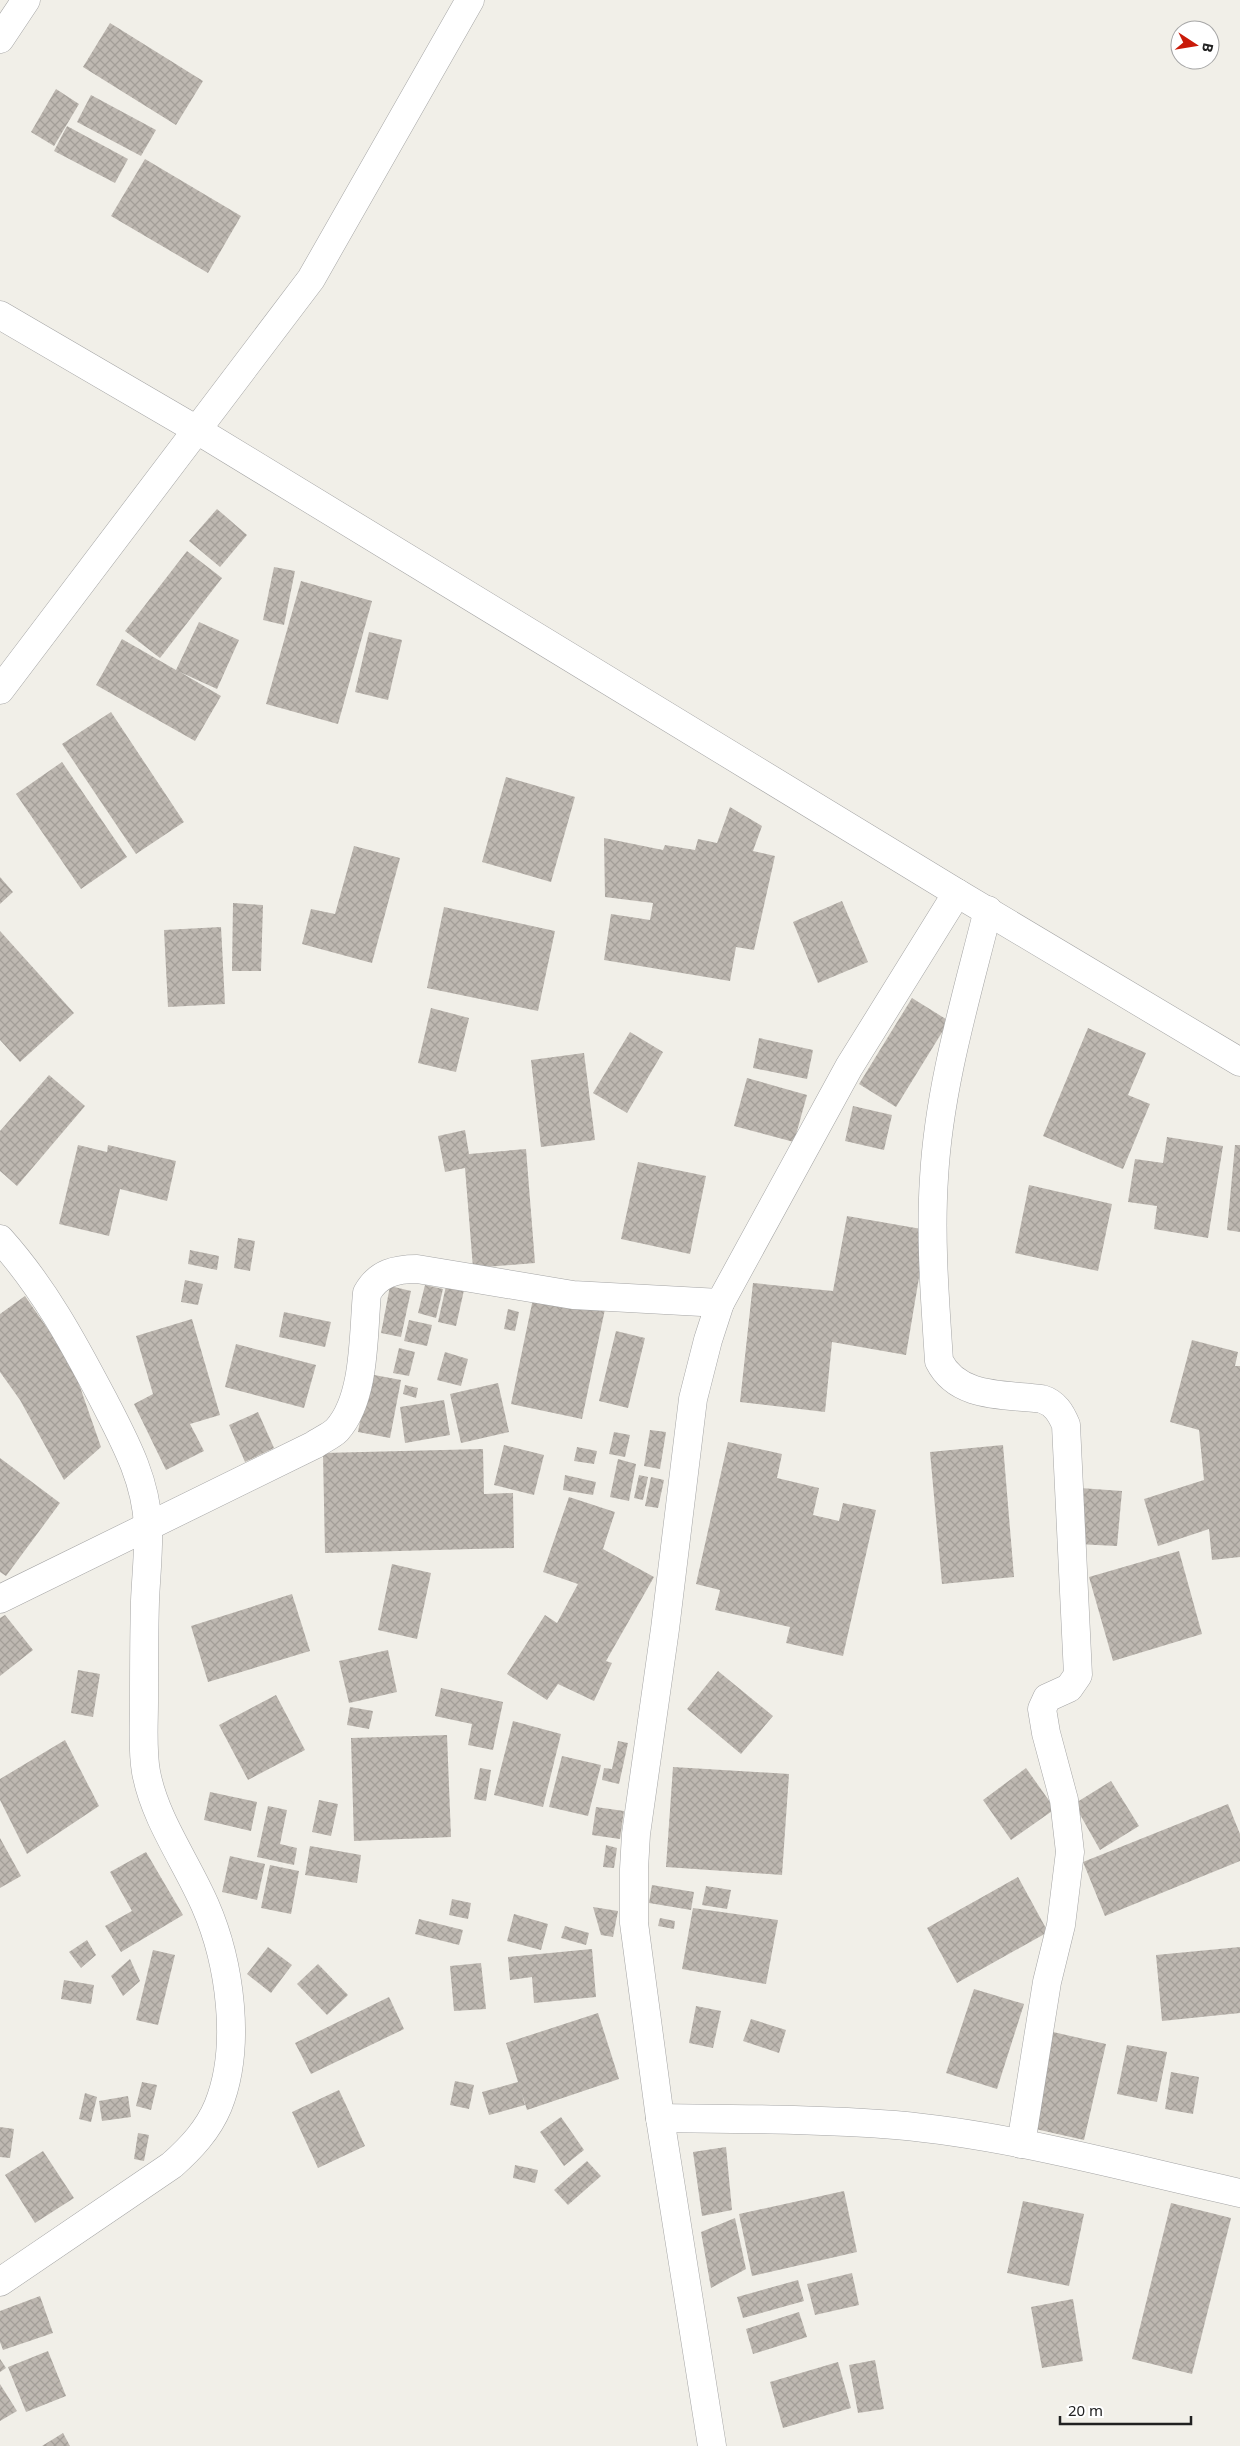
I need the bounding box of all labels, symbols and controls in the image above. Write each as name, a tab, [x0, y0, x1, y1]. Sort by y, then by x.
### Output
north arrow	[1170, 20, 1220, 70]
text: B	[1198, 41, 1218, 54]
scale bar	[1060, 2394, 1191, 2426]
text: 20 m	[1068, 2400, 1103, 2420]

